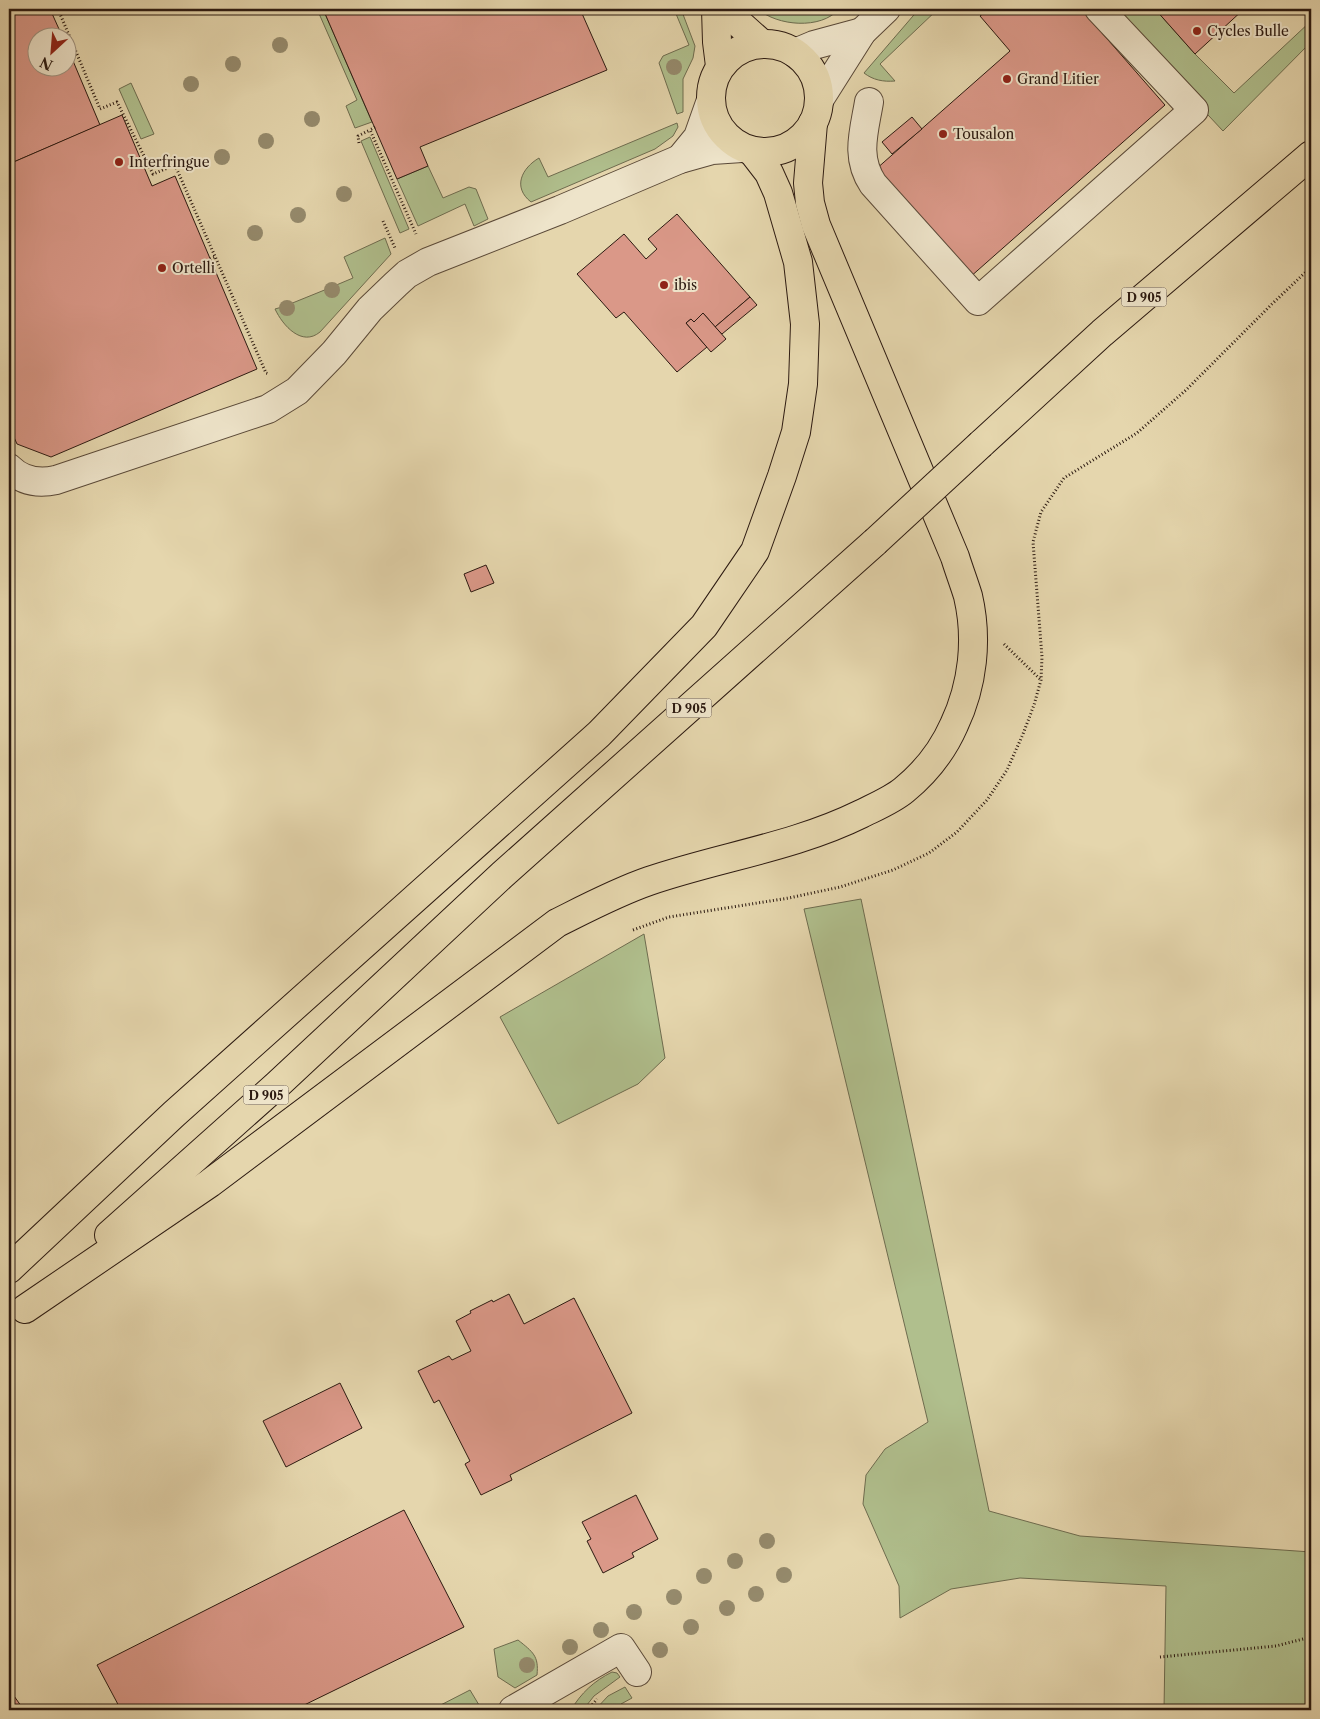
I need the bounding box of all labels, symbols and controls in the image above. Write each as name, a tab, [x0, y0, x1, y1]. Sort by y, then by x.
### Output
place label: Cycles Bulle	[1207, 22, 1289, 40]
marker: Cycles Bulle	[1191, 25, 1203, 37]
north arrow	[28, 28, 78, 78]
text: N	[37, 53, 56, 74]
place label: Grand Litier	[1017, 70, 1099, 88]
marker: Grand Litier	[1001, 73, 1013, 85]
place label: Tousalon	[953, 125, 1015, 143]
marker: Tousalon	[937, 128, 949, 140]
place label: Interfringue	[129, 153, 210, 171]
marker: Interfringue	[113, 156, 125, 168]
place label: Ortelli	[172, 259, 215, 277]
marker: Ortelli	[156, 262, 168, 274]
place label: ibis	[674, 276, 697, 294]
marker: ibis	[658, 279, 670, 291]
road number: D 905	[1122, 288, 1166, 306]
road number: D 905	[666, 698, 712, 718]
road number: D 905	[244, 1086, 288, 1104]

